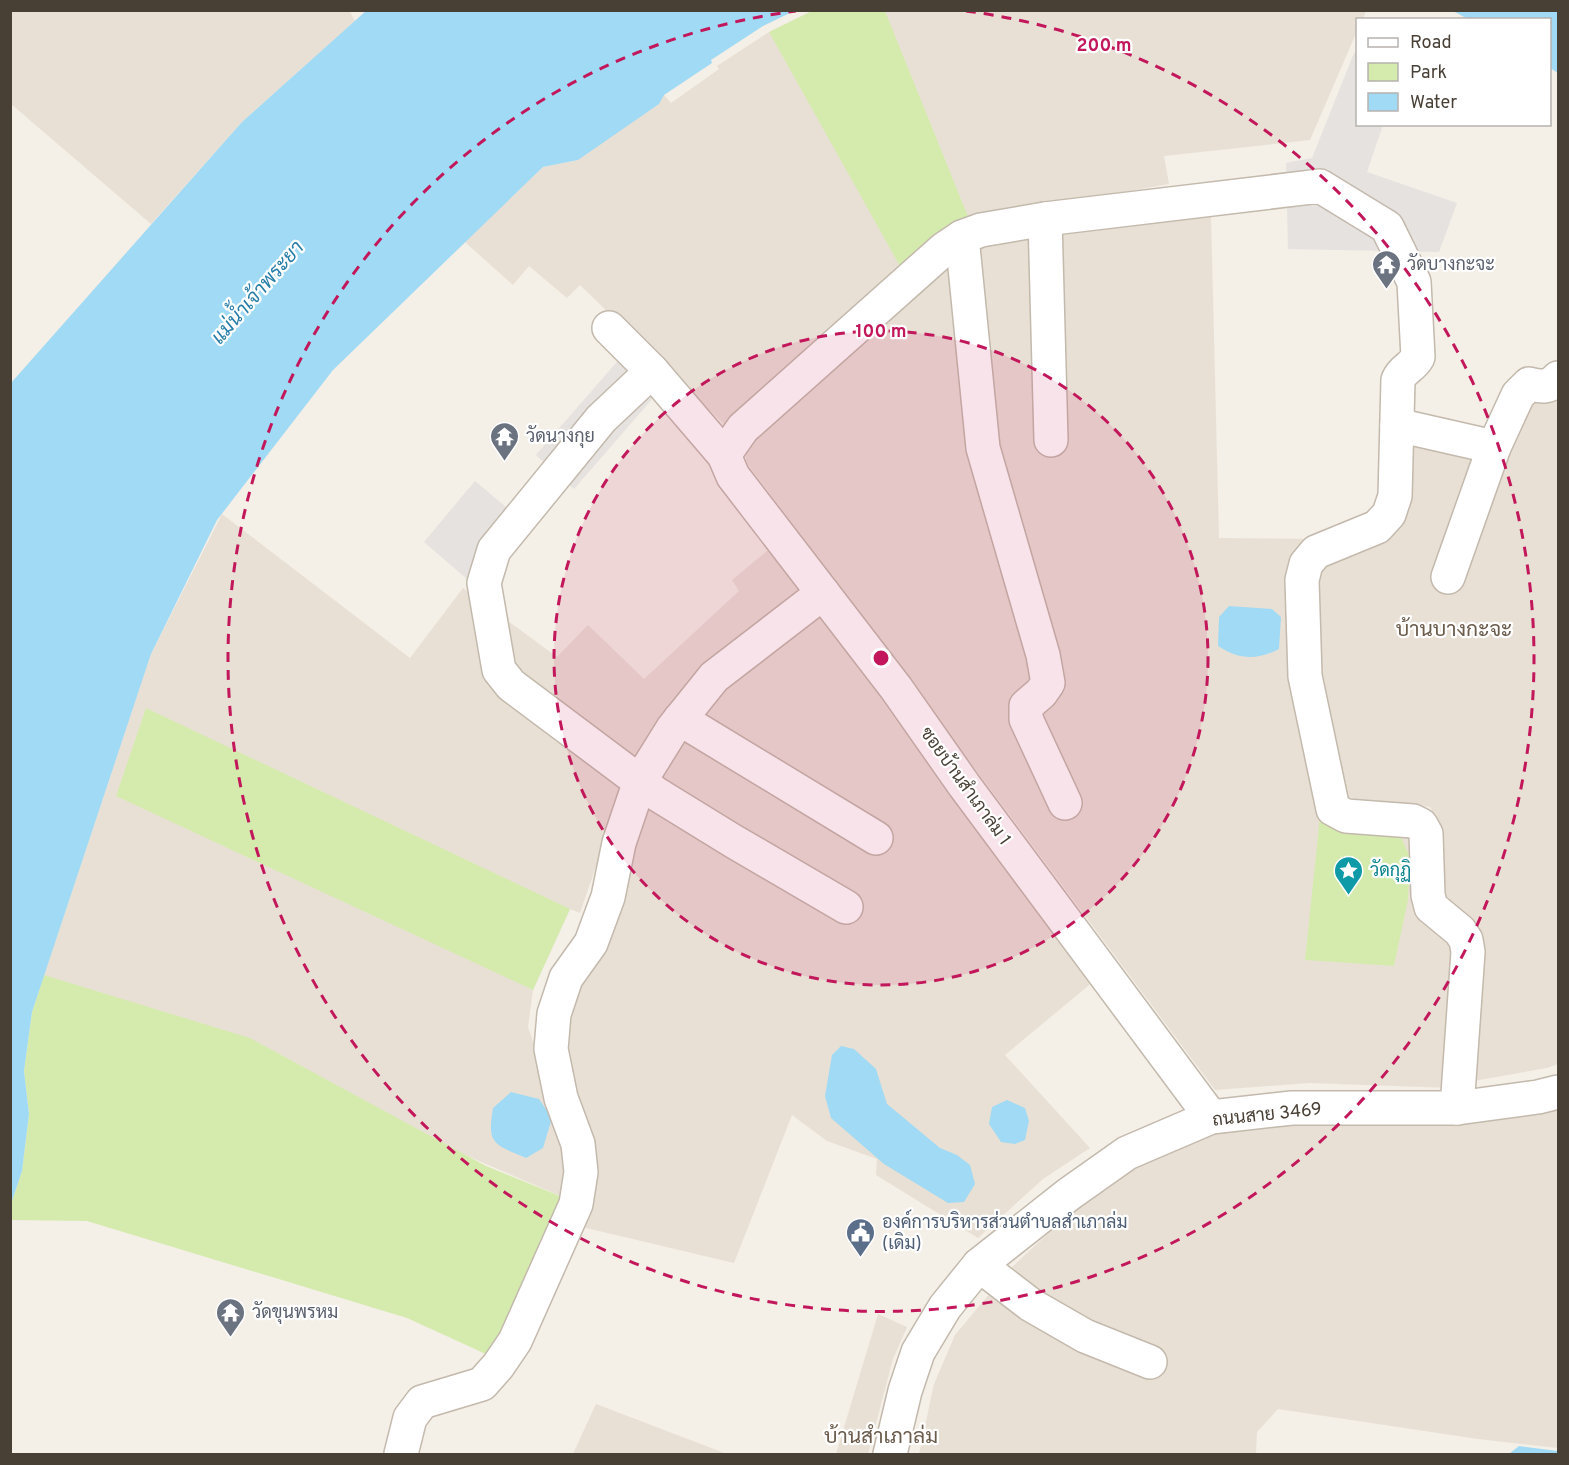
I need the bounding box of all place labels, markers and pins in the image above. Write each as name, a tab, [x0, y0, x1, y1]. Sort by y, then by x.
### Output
temple icon: วัดบางกะจะ	[1370, 248, 1402, 290]
place label: วัดบางกะจะ	[1407, 253, 1495, 277]
temple icon: วัดนางกุย	[489, 420, 521, 462]
place label: วัดนางกุย	[526, 425, 595, 449]
centre of rings	[871, 648, 891, 668]
place icon: วัดกุฏิ	[1333, 854, 1365, 896]
place label: วัดกุฏิ	[1370, 859, 1411, 883]
place label: องค์การบริหารส่วนตำบลสำเภาล่ม (เดิม)	[882, 1209, 1128, 1256]
public building icon: องค์การบริหารส่วนตำบลสำเภาล่ม (เดิม)	[845, 1216, 877, 1258]
temple icon: วัดขุนพรหม	[215, 1296, 247, 1338]
place label: วัดขุนพรหม	[252, 1301, 338, 1325]

